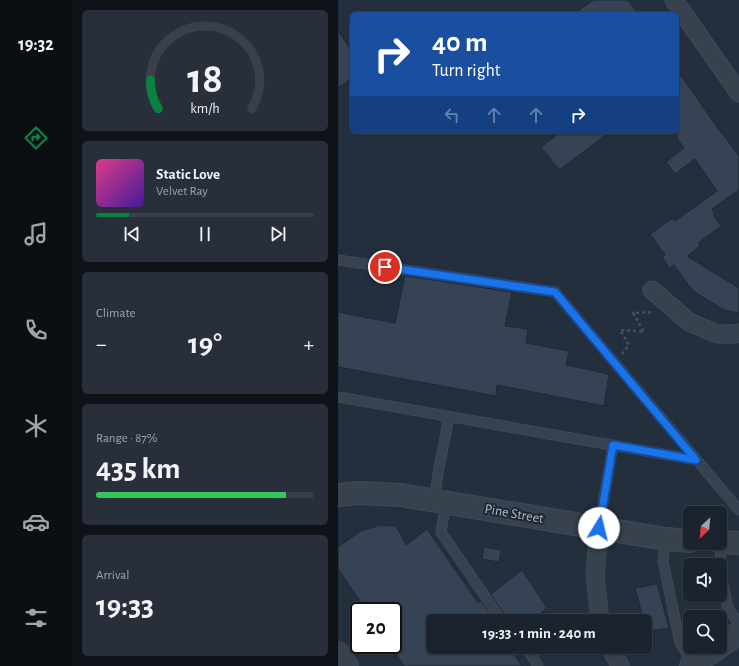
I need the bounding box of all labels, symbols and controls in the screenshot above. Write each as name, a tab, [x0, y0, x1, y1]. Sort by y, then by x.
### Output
icon: right	[366, 28, 418, 80]
text: 40 m	[432, 29, 488, 57]
text: 19:32	[18, 36, 54, 54]
text: 18	[187, 58, 223, 99]
text: Turn right	[432, 62, 501, 80]
text: km/h	[190, 101, 220, 115]
icon: left	[441, 104, 463, 126]
icon: ahead	[483, 104, 505, 126]
icon: ahead	[525, 104, 547, 126]
icon: right	[567, 104, 589, 126]
icon: directions	[22, 124, 50, 152]
text: Static Love	[156, 167, 220, 182]
text: Velvet Ray	[156, 185, 208, 198]
icon: music	[22, 220, 50, 248]
icon: previous	[121, 223, 143, 245]
icon: pause	[194, 223, 216, 245]
icon: next	[267, 223, 289, 245]
pin	[368, 250, 402, 284]
icon: arrive	[374, 256, 396, 278]
text: Climate	[96, 307, 135, 320]
icon: phone	[22, 316, 50, 344]
text: 19°	[188, 329, 222, 359]
text: −	[96, 333, 107, 355]
text: +	[303, 333, 314, 355]
icon: climate	[22, 412, 50, 440]
text: Range · 87%	[96, 432, 157, 445]
text: 435 km	[96, 454, 181, 484]
street label: Pine Street	[483, 502, 545, 526]
north arrow	[683, 506, 727, 550]
map controls	[683, 506, 727, 654]
position arrow	[578, 507, 620, 549]
icon: car	[22, 508, 50, 536]
button: sound	[683, 558, 727, 602]
text: Arrival	[96, 569, 129, 582]
text: 19:33	[96, 591, 154, 621]
speed limit sign: 20	[350, 602, 402, 654]
icon: filters	[22, 604, 50, 632]
button: search	[683, 610, 727, 654]
text: 19:33 · 1 min · 240 m	[482, 626, 596, 641]

